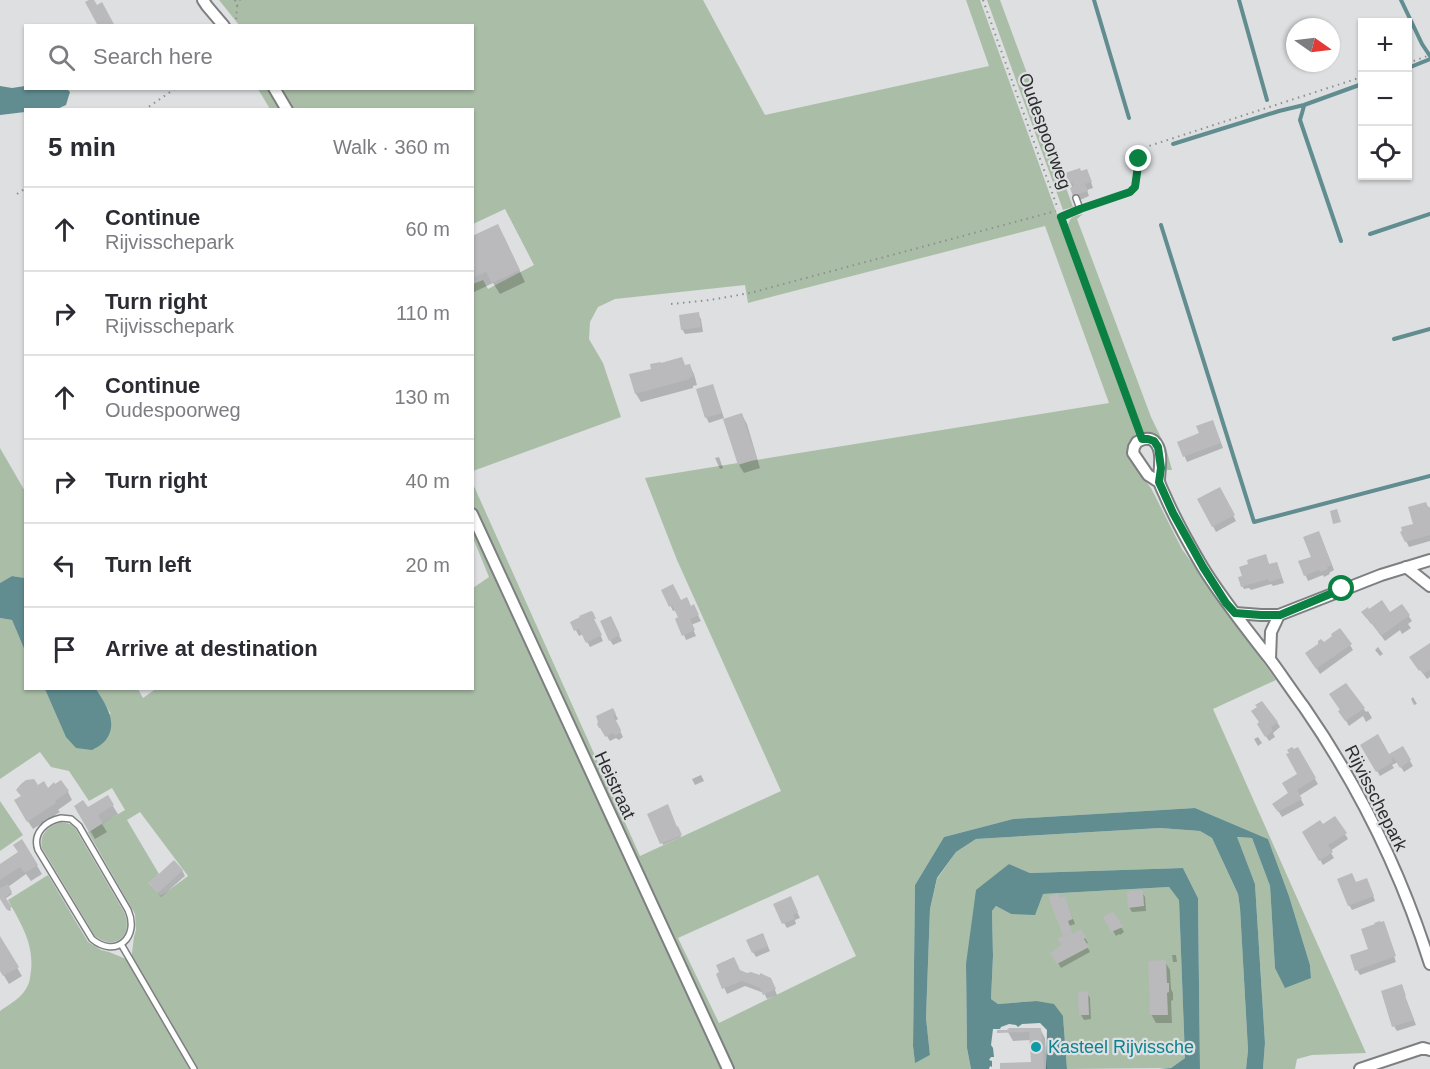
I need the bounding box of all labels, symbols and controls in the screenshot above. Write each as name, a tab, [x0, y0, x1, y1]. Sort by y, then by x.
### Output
north arrow	[1286, 18, 1340, 72]
map controls	[1358, 18, 1412, 180]
button: +	[1358, 18, 1412, 72]
search box	[24, 24, 474, 90]
icon: search	[45, 41, 78, 74]
text: Search here	[93, 44, 213, 69]
street label: Oudespoorweg	[1015, 70, 1075, 192]
button: −	[1358, 72, 1412, 126]
button: locate	[1358, 126, 1412, 180]
text: 5 min	[48, 132, 116, 162]
text: Walk · 360 m	[333, 136, 450, 158]
route end	[1125, 145, 1151, 171]
text: Continue	[105, 205, 200, 230]
icon: ahead	[48, 213, 81, 246]
text: 60 m	[406, 218, 450, 240]
text: Rijvisschepark	[105, 231, 234, 253]
text: Turn right	[105, 289, 207, 314]
icon: right	[48, 297, 81, 330]
text: 110 m	[396, 302, 450, 324]
text: Rijvisschepark	[105, 315, 234, 337]
text: Continue	[105, 373, 200, 398]
icon: ahead	[48, 381, 81, 414]
text: 130 m	[394, 386, 450, 408]
text: Oudespoorweg	[105, 399, 241, 421]
icon: right	[48, 465, 81, 498]
text: Turn right	[105, 468, 207, 493]
text: 40 m	[406, 470, 450, 492]
icon: left	[48, 549, 81, 582]
text: Turn left	[105, 552, 191, 577]
text: 20 m	[406, 554, 450, 576]
route start	[1328, 575, 1354, 601]
icon: arrive	[48, 633, 81, 666]
text: Arrive at destination	[105, 636, 318, 661]
street label: Rijvisschepark	[1341, 742, 1412, 855]
street label: Heistraat	[591, 748, 639, 822]
place label: Kasteel Rijvissche	[1048, 1037, 1194, 1057]
marker: Kasteel Rijvissche	[1029, 1040, 1043, 1054]

